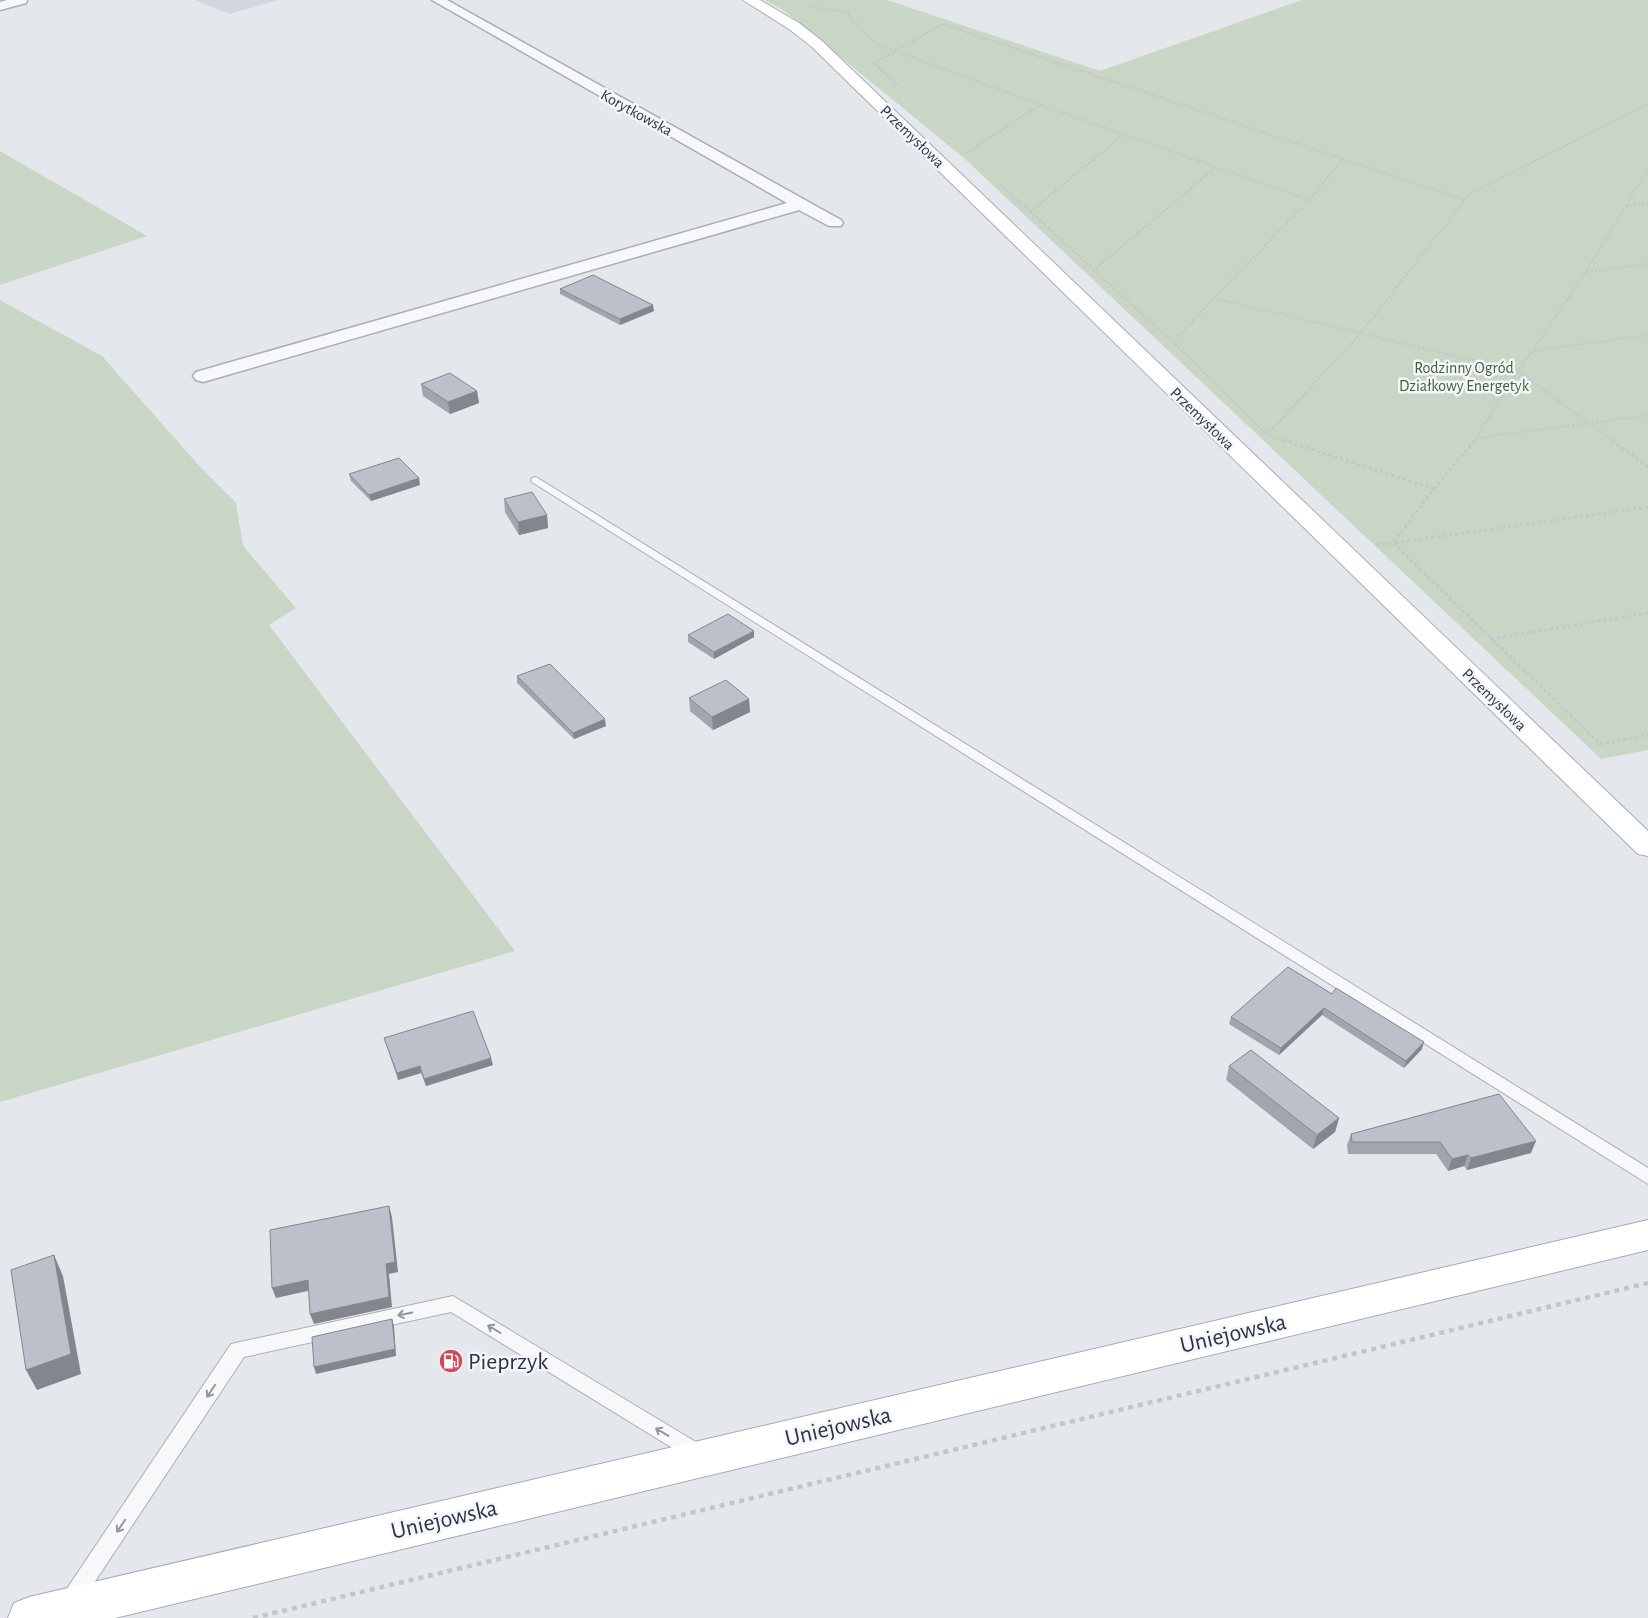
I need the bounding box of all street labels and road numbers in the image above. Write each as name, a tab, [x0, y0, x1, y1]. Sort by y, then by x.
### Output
street label: Korytkowska	[598, 87, 675, 140]
street label: Przemysłowa	[877, 102, 947, 172]
street label: Przemysłowa	[1167, 384, 1237, 454]
street label: Przemysłowa	[1459, 665, 1529, 735]
street label: Uniejowska	[1178, 1310, 1289, 1358]
street label: Uniejowska	[783, 1403, 894, 1451]
street label: Uniejowska	[389, 1496, 500, 1544]

